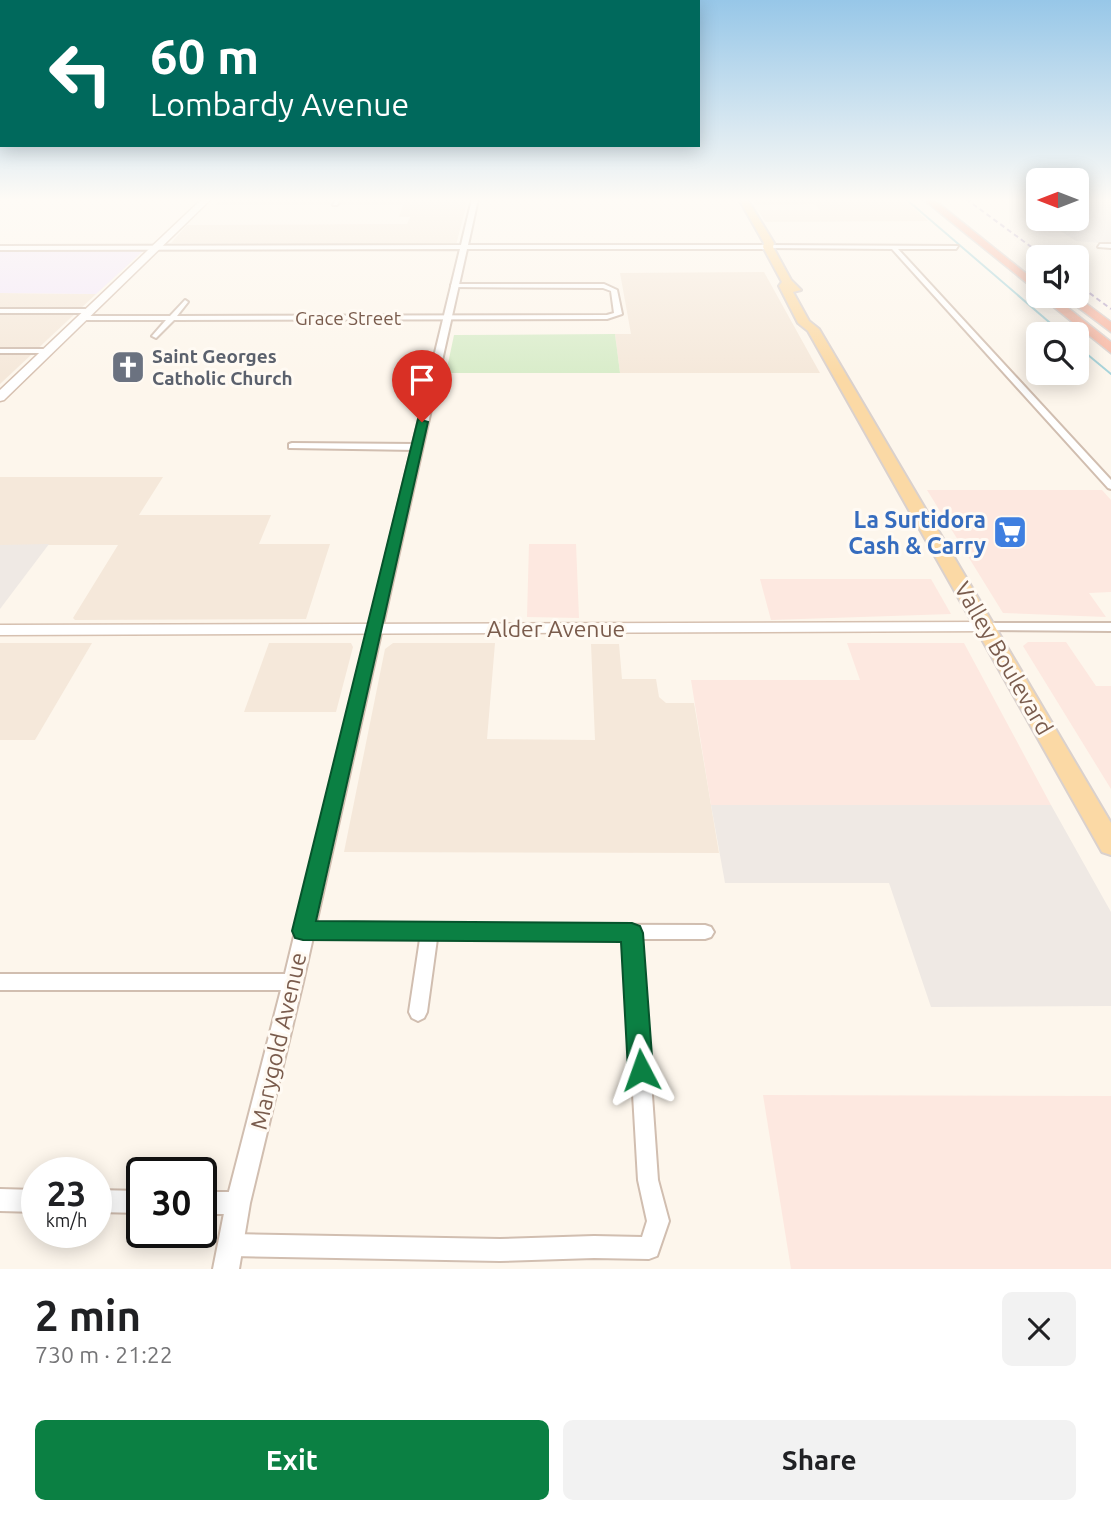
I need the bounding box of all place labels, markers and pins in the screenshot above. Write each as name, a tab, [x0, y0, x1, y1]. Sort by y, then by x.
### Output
place label: Saint Georges Catholic Church	[152, 345, 293, 389]
church icon: Saint Georges Catholic Church	[109, 348, 147, 386]
pin	[392, 350, 452, 422]
place label: La Surtidora Cash & Carry	[848, 507, 986, 558]
supermarket icon: La Surtidora Cash & Carry	[991, 513, 1029, 551]

